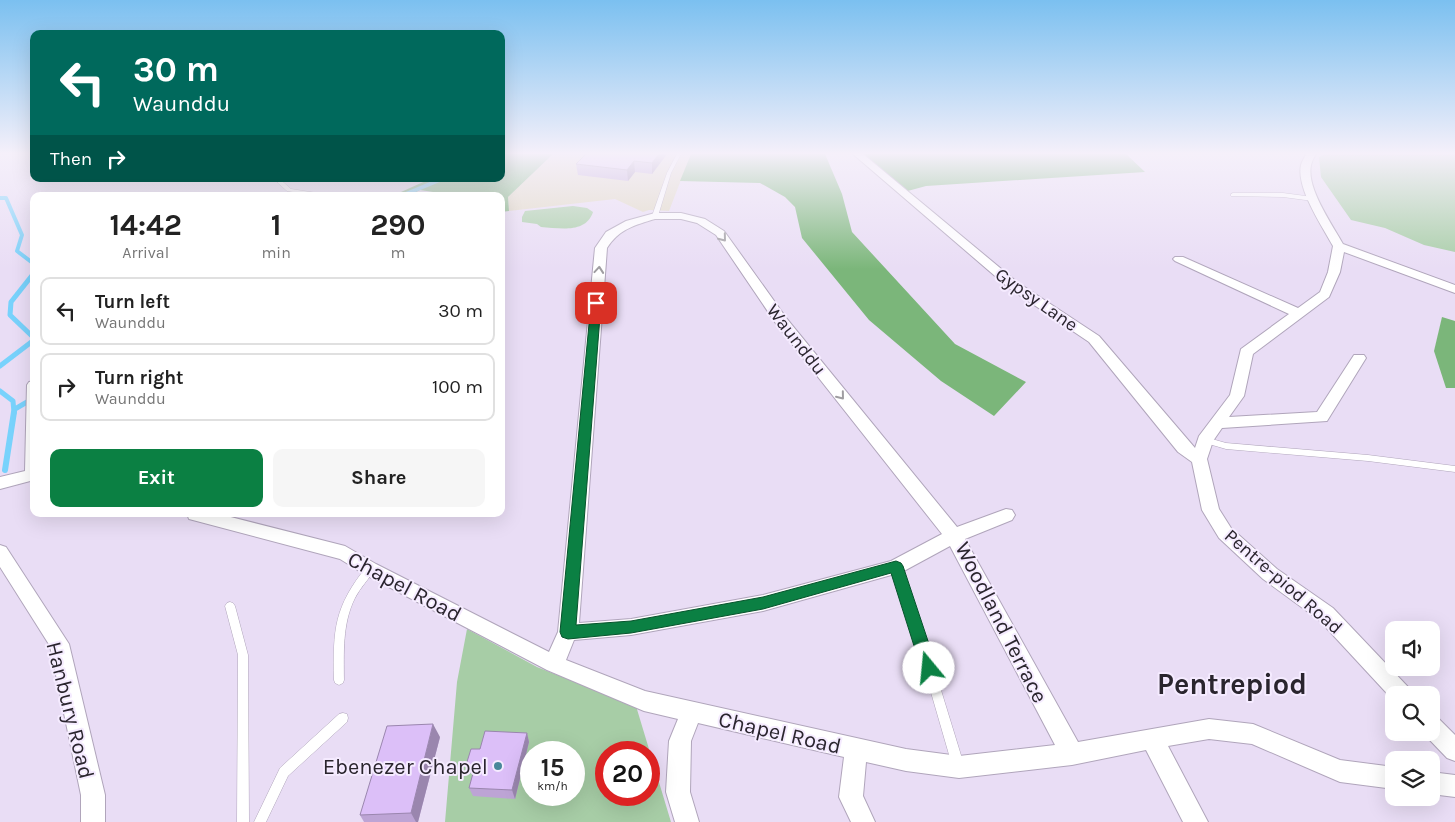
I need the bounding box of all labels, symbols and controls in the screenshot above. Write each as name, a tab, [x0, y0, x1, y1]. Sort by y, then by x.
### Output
text: 30 m	[133, 49, 219, 90]
icon: left	[50, 50, 115, 115]
text: Waunddu	[133, 91, 230, 117]
icon: right	[102, 145, 130, 173]
text: Then	[50, 148, 92, 170]
text: 14:42	[109, 207, 182, 243]
text: 1	[271, 207, 281, 243]
text: 290	[370, 207, 426, 243]
one-way arrow	[717, 232, 726, 241]
text: Arrival	[122, 243, 169, 262]
text: min	[261, 243, 291, 262]
text: m	[390, 243, 405, 262]
street label: Gypsy Lane	[991, 263, 1082, 336]
one-way arrow	[593, 265, 604, 273]
pin	[575, 282, 617, 324]
icon: arrive	[582, 289, 610, 317]
text: Turn left	[95, 291, 170, 313]
icon: left	[52, 297, 80, 325]
text: 30 m	[438, 300, 483, 322]
street label: Waunddu	[762, 300, 831, 379]
text: Waunddu	[95, 313, 166, 332]
text: Turn right	[95, 367, 184, 389]
icon: right	[52, 373, 80, 401]
text: 100 m	[432, 376, 483, 398]
text: Waunddu	[95, 389, 166, 408]
one-way arrow	[835, 390, 844, 400]
button: Exit	[50, 449, 263, 507]
button: Share	[273, 449, 485, 507]
street label: Pentre-piod Road	[1220, 525, 1347, 639]
street label: Woodland Terrace	[949, 538, 1053, 707]
street label: Chapel Road	[343, 546, 466, 628]
map controls	[1385, 621, 1440, 806]
button: sound	[1385, 621, 1440, 676]
street label: Hanbury Road	[40, 639, 100, 782]
position arrow	[902, 641, 954, 693]
district label: Pentrepiod	[1157, 667, 1307, 701]
button: search	[1385, 686, 1440, 741]
street label: Chapel Road	[716, 706, 844, 760]
speed limit sign: 20	[595, 741, 660, 806]
button: layers	[1385, 751, 1440, 806]
text: 15	[541, 753, 564, 782]
place label: Ebenezer Chapel	[323, 754, 488, 780]
marker: Ebenezer Chapel	[492, 760, 504, 772]
text: km/h	[537, 779, 568, 793]

